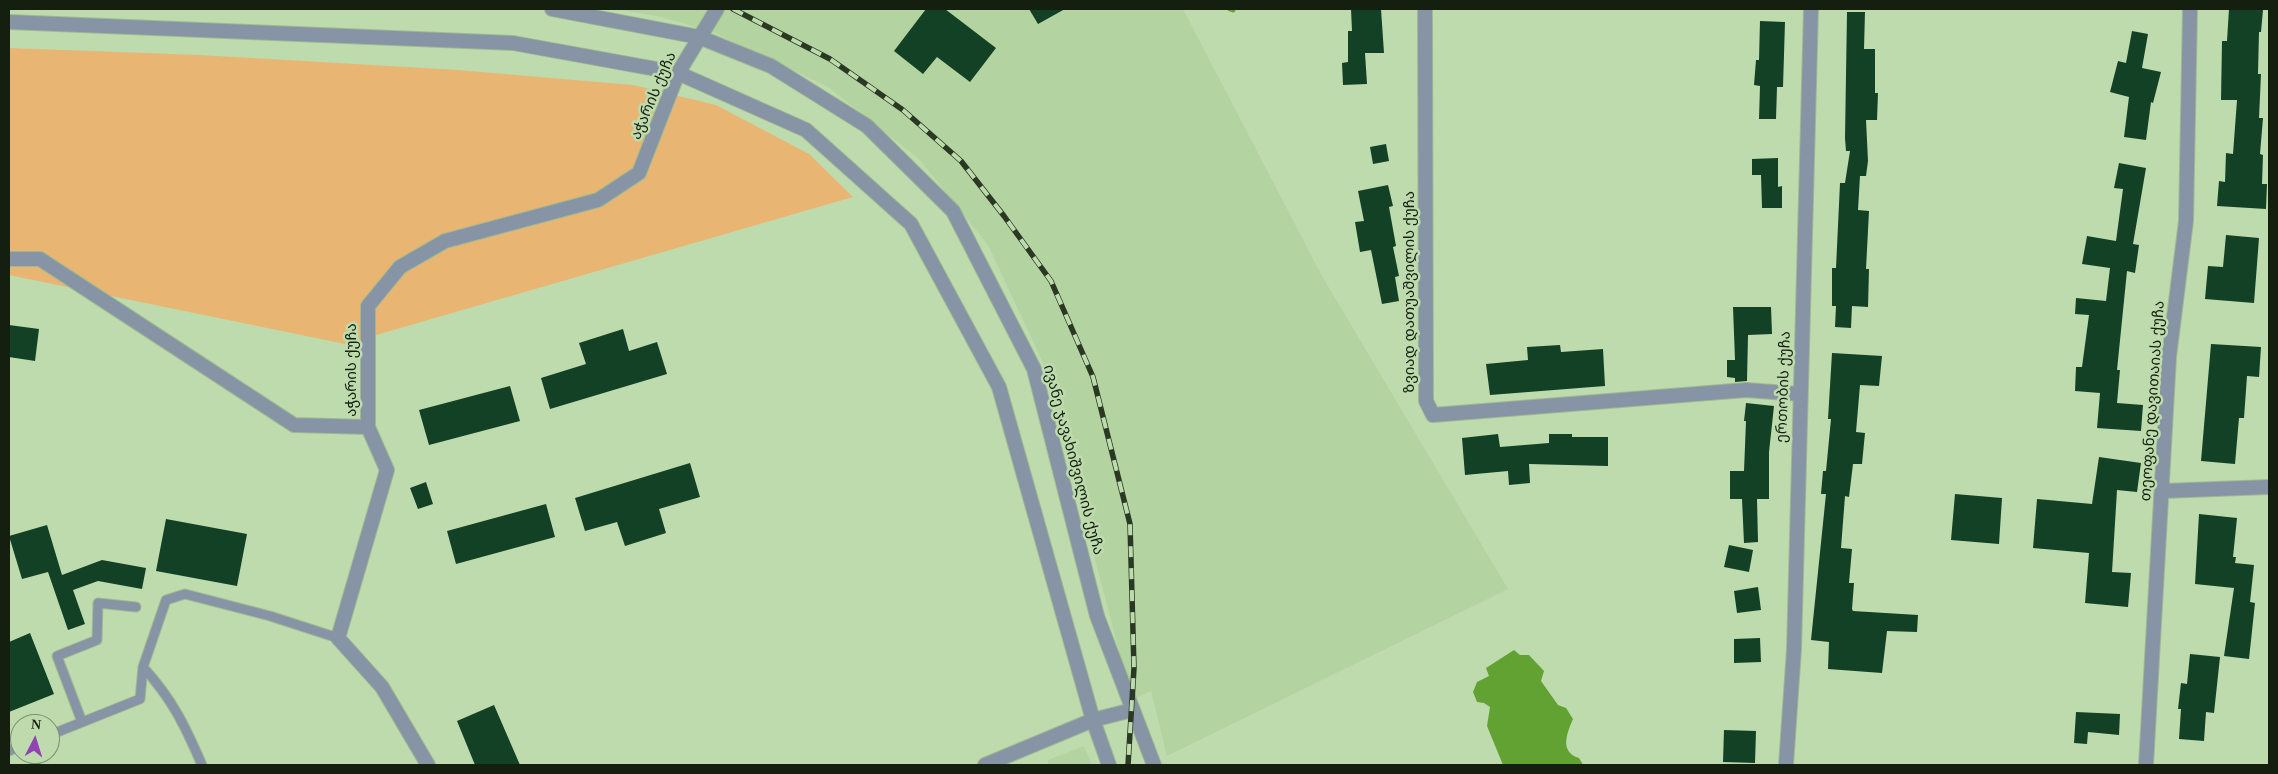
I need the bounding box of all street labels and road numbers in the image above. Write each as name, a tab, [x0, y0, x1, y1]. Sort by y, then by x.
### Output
street label: აჭარის ქუჩა	[627, 49, 681, 143]
street label: ზვიად დათუაშვილის ქუჩა	[1401, 191, 1419, 393]
street label: თეოფანე დავითაიას ქუჩა	[2137, 300, 2169, 502]
street label: აჭარის ქუჩა	[343, 323, 361, 417]
street label: ერთობის ქუჩა	[1773, 331, 1795, 443]
street label: ივანე ჯავახიშვილის ქუჩა	[1039, 363, 1107, 557]

